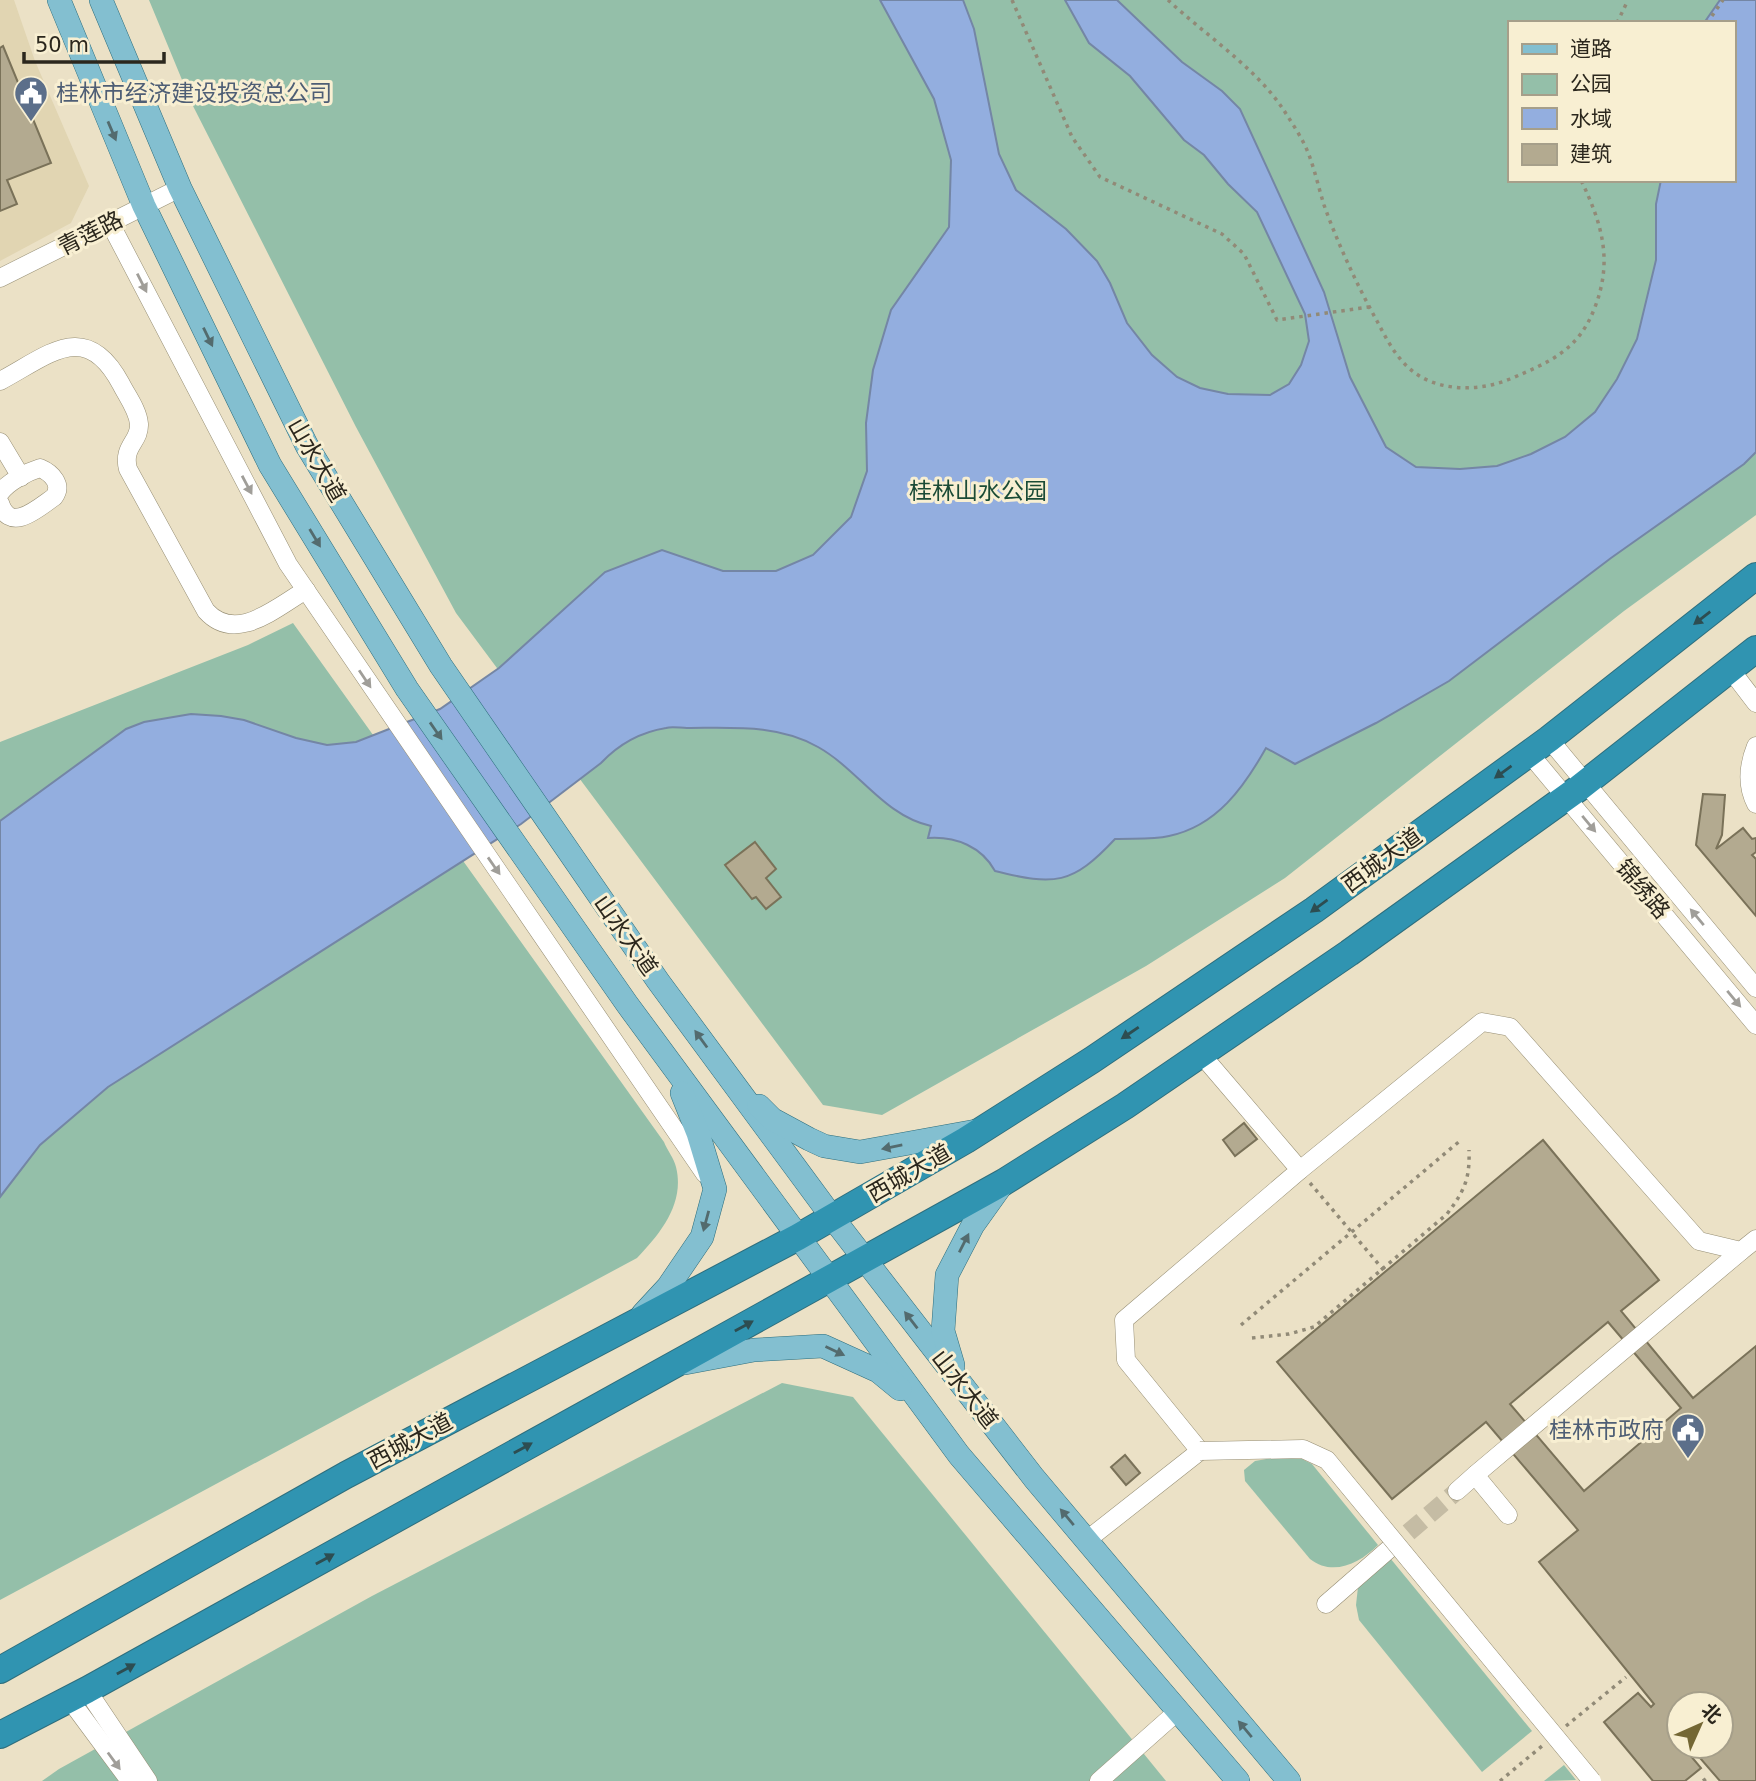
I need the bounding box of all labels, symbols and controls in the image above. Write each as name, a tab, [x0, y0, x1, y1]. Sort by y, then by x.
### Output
scale bar	[24, 21, 164, 65]
legend	[1508, 21, 1735, 182]
text: 50 m	[35, 33, 89, 57]
text: 道路	[1570, 37, 1612, 61]
text: 公园	[1570, 72, 1612, 96]
public building icon: 桂林市经济建设投资总公司	[12, 74, 50, 123]
place label: 桂林市经济建设投资总公司	[56, 80, 332, 106]
text: 水域	[1570, 107, 1612, 131]
one-way arrow	[107, 121, 118, 142]
text: 建筑	[1570, 142, 1612, 166]
street label: 青莲路	[53, 206, 127, 260]
one-way arrow	[136, 273, 147, 293]
one-way arrow	[202, 327, 213, 347]
street label: 山水大道	[283, 414, 351, 506]
one-way arrow	[241, 475, 252, 495]
park label: 桂林山水公园	[909, 478, 1047, 504]
one-way arrow	[308, 529, 321, 548]
one-way arrow	[1694, 611, 1712, 626]
one-way arrow	[359, 669, 372, 689]
one-way arrow	[429, 722, 443, 740]
one-way arrow	[1494, 765, 1512, 779]
one-way arrow	[1581, 815, 1597, 833]
street label: 西城大道	[1337, 822, 1427, 898]
street label: 锦绣路	[1611, 854, 1675, 924]
one-way arrow	[487, 857, 501, 875]
street label: 山水大道	[589, 890, 663, 980]
one-way arrow	[1310, 899, 1328, 913]
one-way arrow	[1690, 908, 1705, 925]
one-way arrow	[1726, 990, 1742, 1008]
one-way arrow	[1120, 1027, 1140, 1040]
one-way arrow	[694, 1030, 708, 1049]
street label: 西城大道	[863, 1139, 955, 1207]
one-way arrow	[881, 1141, 903, 1152]
one-way arrow	[700, 1210, 711, 1232]
one-way arrow	[958, 1233, 969, 1253]
one-way arrow	[903, 1311, 918, 1329]
one-way arrow	[734, 1320, 753, 1332]
street label: 山水大道	[926, 1345, 1004, 1433]
one-way arrow	[825, 1346, 845, 1357]
street label: 西城大道	[363, 1408, 457, 1474]
public building icon: 桂林市政府	[1669, 1411, 1707, 1460]
place label: 桂林市政府	[1549, 1417, 1664, 1443]
one-way arrow	[514, 1442, 533, 1454]
one-way arrow	[1060, 1509, 1075, 1526]
one-way arrow	[315, 1553, 334, 1565]
one-way arrow	[116, 1663, 135, 1675]
north arrow	[1665, 1690, 1735, 1760]
text: 北	[1698, 1698, 1727, 1727]
one-way arrow	[1238, 1720, 1253, 1737]
one-way arrow	[107, 1751, 121, 1770]

